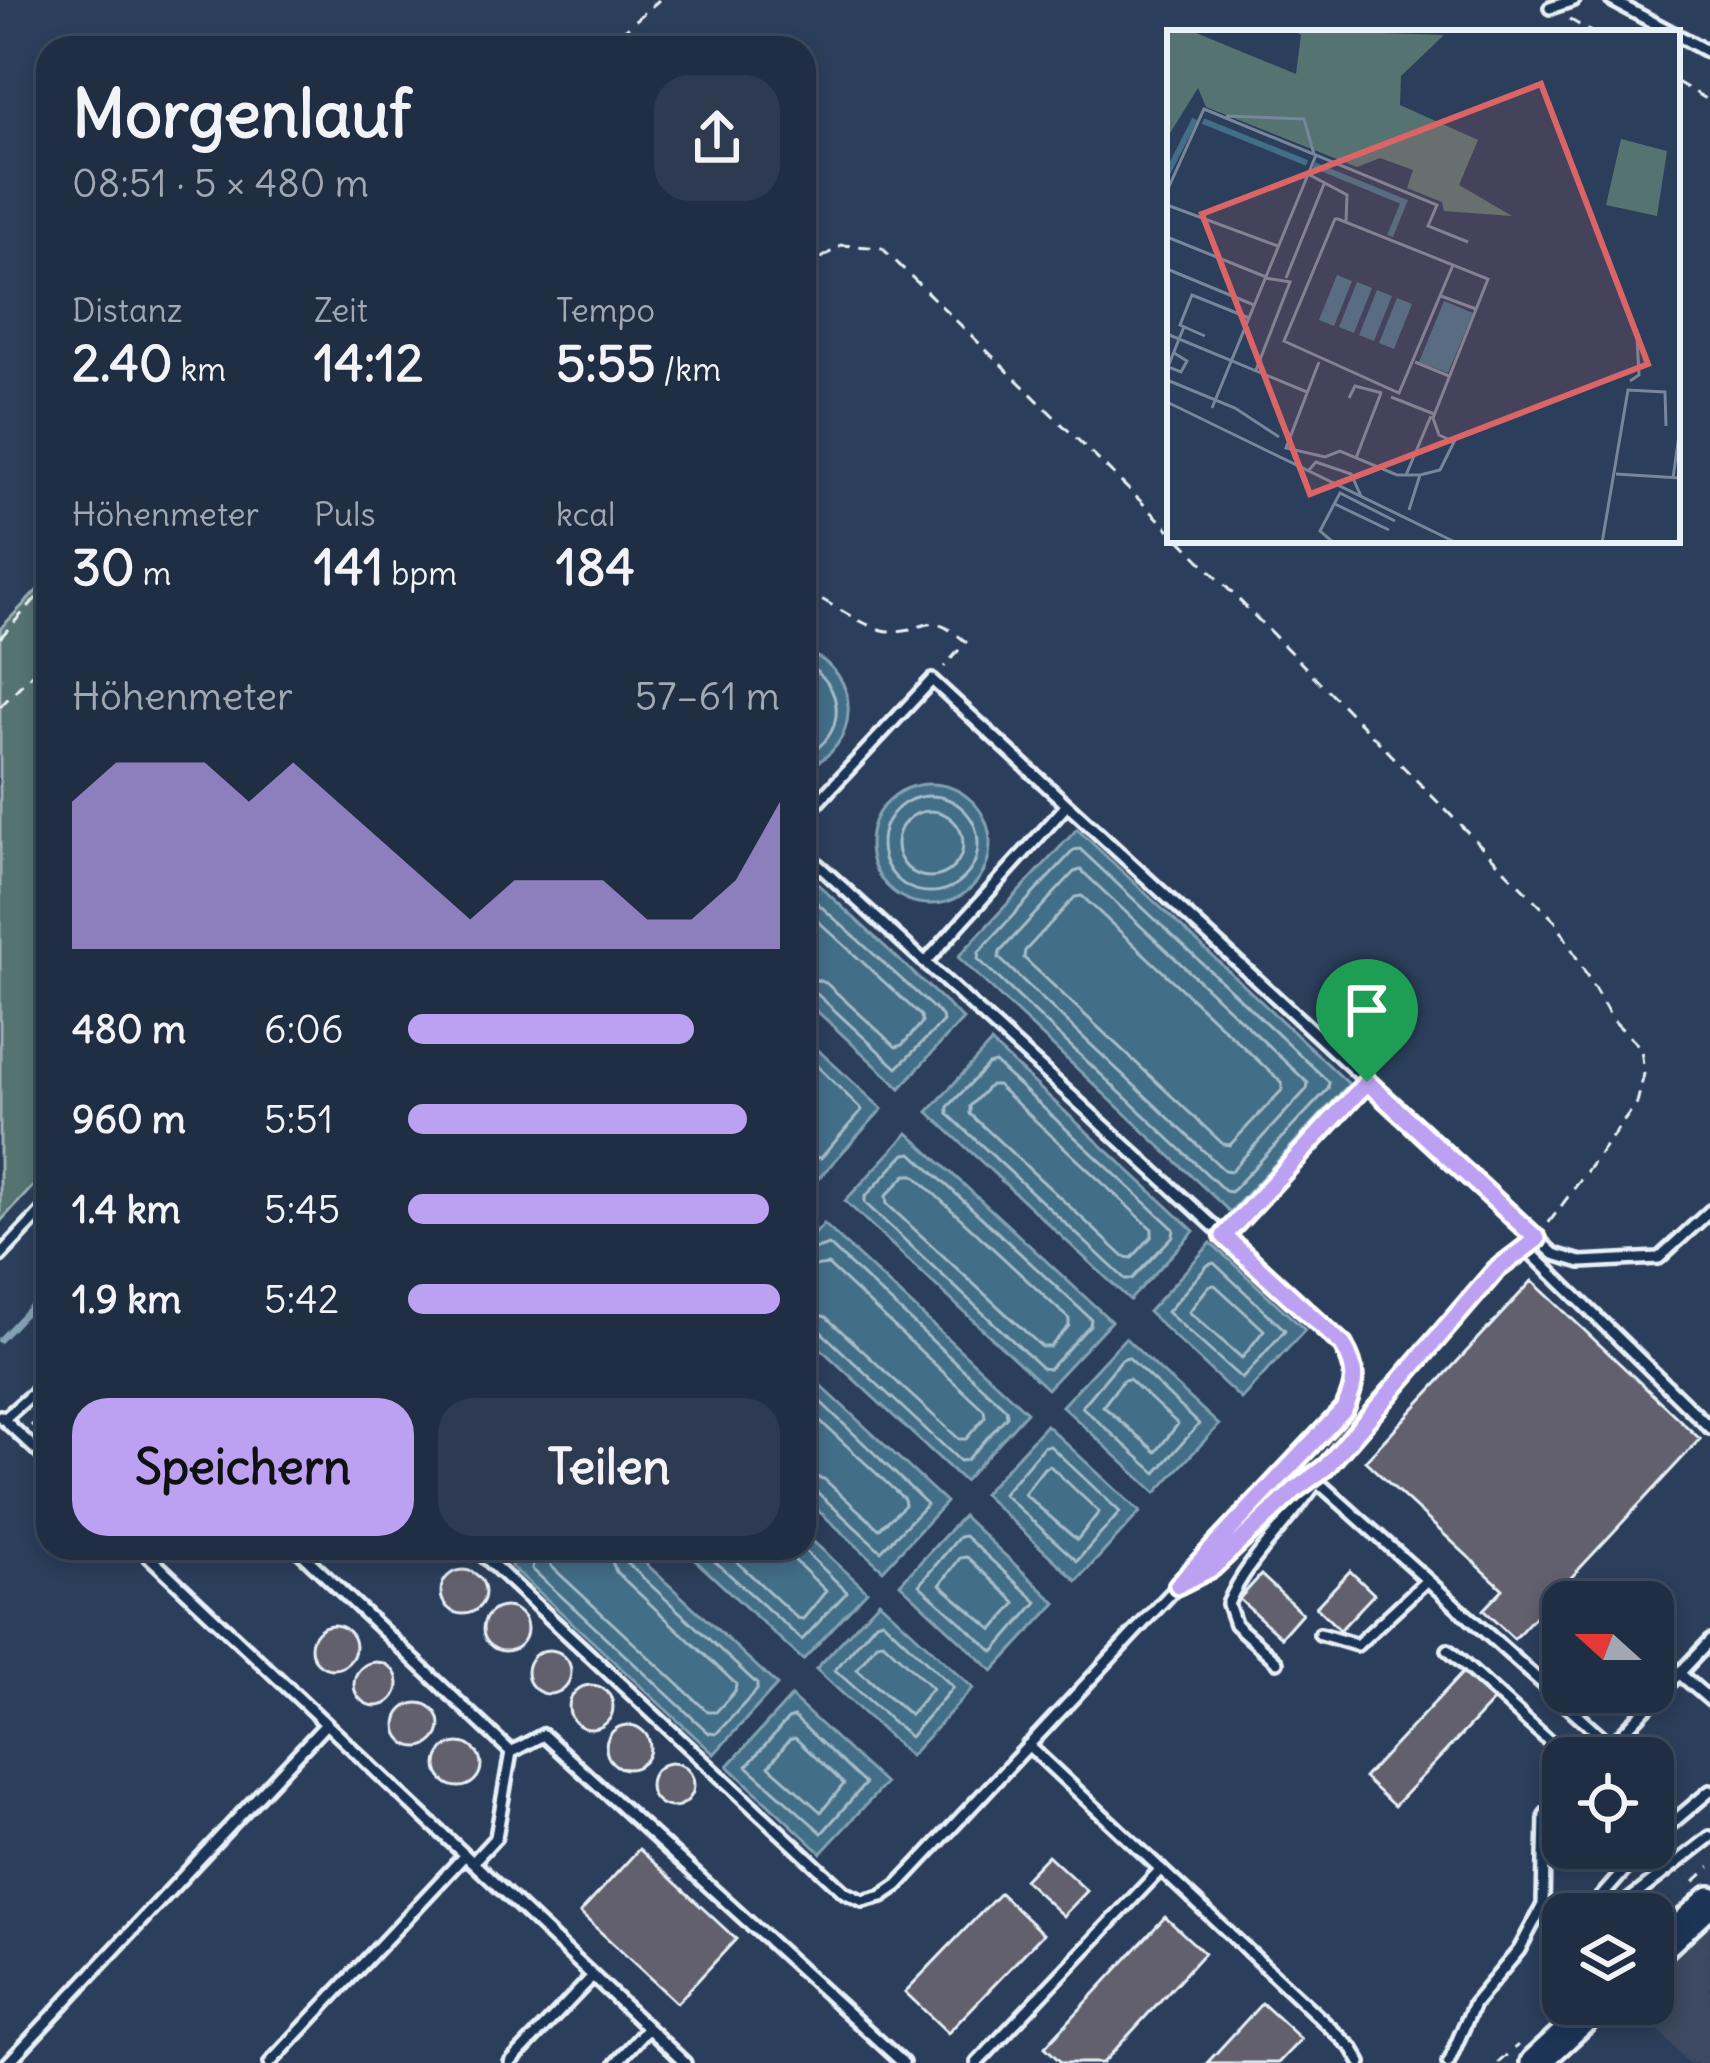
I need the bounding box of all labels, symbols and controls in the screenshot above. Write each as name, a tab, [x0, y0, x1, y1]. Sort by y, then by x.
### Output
inset map	[1167, 30, 1680, 543]
text: Morgenlauf	[72, 72, 411, 155]
button: share	[654, 75, 780, 201]
text: 08:51 · 5 × 480 m	[72, 159, 369, 208]
text: Distanz	[72, 289, 183, 331]
text: Zeit	[314, 289, 368, 331]
text: Tempo	[556, 289, 655, 331]
text: 2.40	[72, 331, 173, 395]
text: 14:12	[314, 331, 423, 395]
text: 5:55	[556, 331, 656, 395]
text: km	[173, 348, 226, 390]
text: /km	[656, 348, 721, 390]
text: Höhenmeter	[72, 493, 259, 535]
text: Puls	[314, 493, 376, 535]
text: kcal	[556, 493, 615, 535]
text: 30	[72, 535, 135, 599]
text: 141	[314, 535, 383, 599]
text: 184	[556, 535, 635, 599]
text: m	[135, 552, 171, 594]
text: bpm	[383, 552, 457, 594]
text: Höhenmeter	[72, 672, 293, 721]
text: 57–61 m	[635, 672, 780, 721]
pin	[1316, 959, 1418, 1082]
icon: arrive	[1334, 977, 1400, 1043]
text: 480 m	[72, 1005, 186, 1054]
text: 6:06	[264, 1005, 343, 1054]
text: 960 m	[72, 1095, 186, 1144]
text: 5:51	[264, 1095, 333, 1144]
text: 1.4 km	[72, 1185, 181, 1234]
text: 5:45	[264, 1185, 340, 1234]
text: 1.9 km	[72, 1275, 181, 1324]
text: 5:42	[264, 1275, 339, 1324]
button: Speichern	[72, 1398, 414, 1536]
button: Teilen	[438, 1398, 780, 1536]
north arrow	[1542, 1581, 1674, 1713]
map controls	[1542, 1581, 1674, 2025]
button: locate	[1542, 1737, 1674, 1869]
button: layers	[1542, 1893, 1674, 2025]

